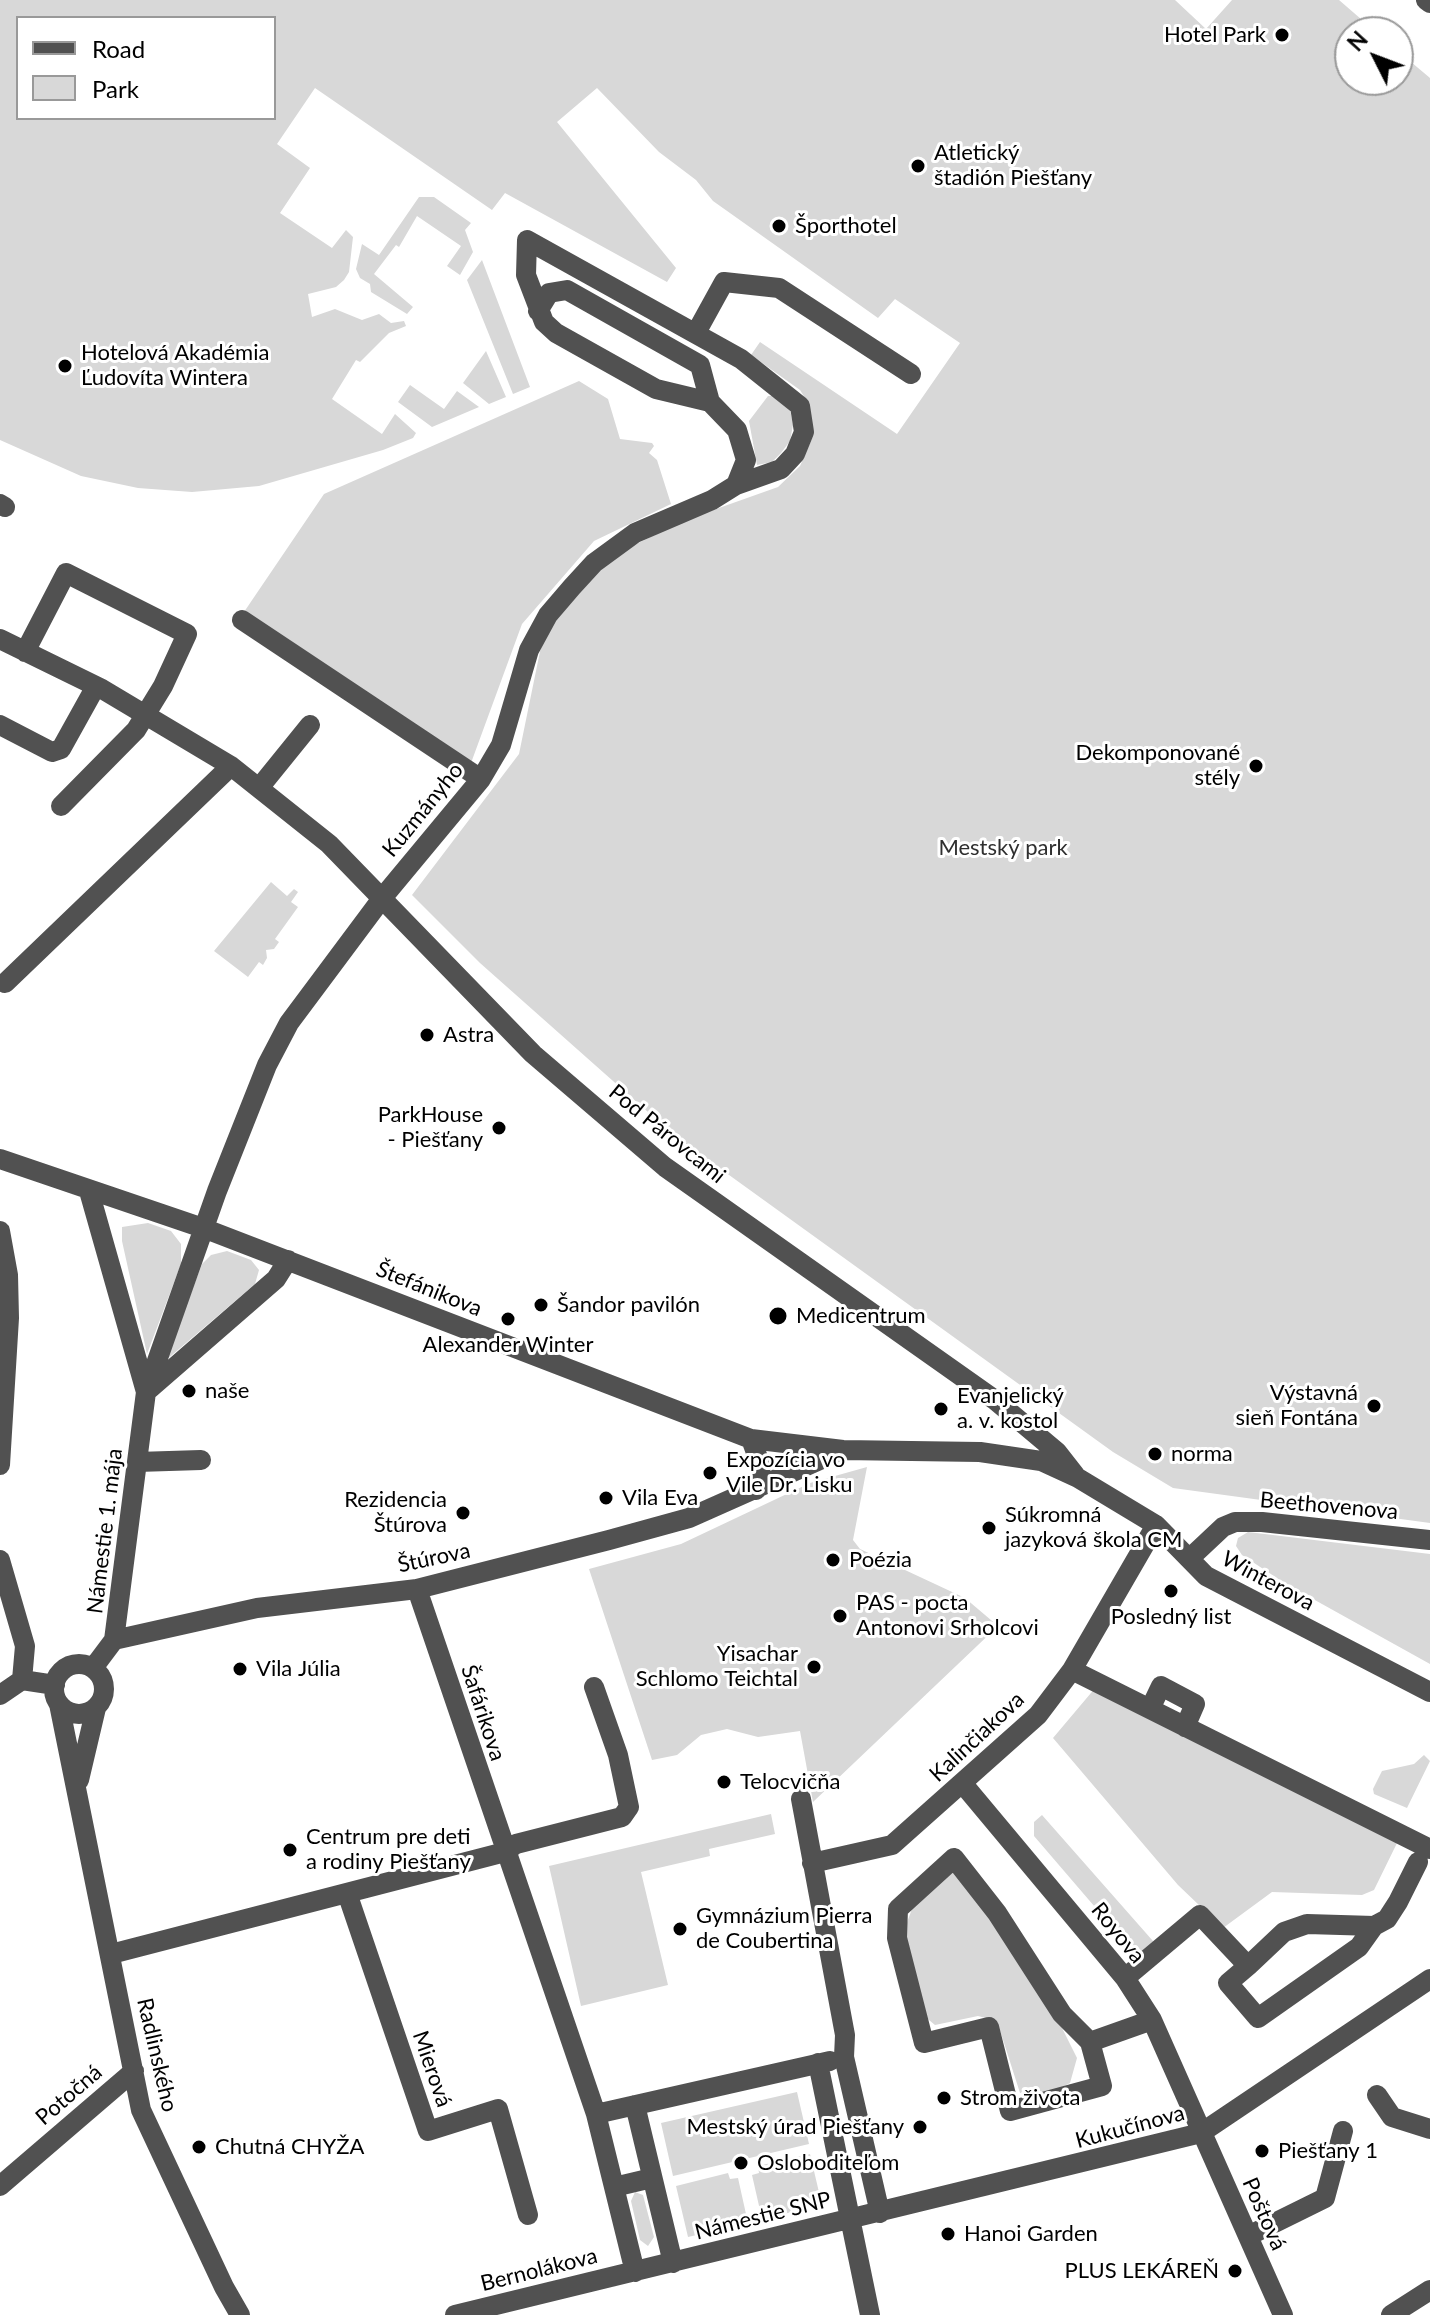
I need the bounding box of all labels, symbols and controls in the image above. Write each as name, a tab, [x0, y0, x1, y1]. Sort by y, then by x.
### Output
legend	[16, 16, 276, 120]
north arrow	[1334, 16, 1414, 96]
place label: Hotel Park	[1164, 22, 1266, 48]
marker: Hotel Park	[1273, 26, 1291, 44]
text: N	[1342, 26, 1373, 56]
text: Road	[92, 34, 145, 63]
text: Park	[92, 74, 139, 103]
place label: Atletický štadión Piešťany	[934, 140, 1092, 192]
marker: Atletický štadión Piešťany	[909, 157, 927, 175]
place label: Športhotel	[795, 213, 897, 239]
marker: Športhotel	[770, 217, 788, 235]
place label: Hotelová Akadémia Ľudovíta Wintera	[81, 340, 269, 392]
marker: Hotelová Akadémia Ľudovíta Wintera	[56, 357, 74, 375]
place label: Dekomponované stély	[1076, 740, 1240, 792]
marker: Dekomponované stély	[1247, 757, 1265, 775]
street label: Kuzmányho	[377, 758, 469, 862]
park label: Mestský park	[938, 835, 1068, 861]
place label: Astra	[443, 1022, 494, 1048]
marker: Astra	[418, 1026, 436, 1044]
street label: Pod Párovcami	[603, 1079, 731, 1189]
place label: ParkHouse - Piešťany	[378, 1102, 483, 1154]
marker: ParkHouse - Piešťany	[490, 1119, 508, 1137]
street label: Štefánikova	[372, 1256, 486, 1322]
place label: Šandor pavilón	[557, 1292, 700, 1318]
marker: Šandor pavilón	[532, 1296, 550, 1314]
place label: Medicentrum	[796, 1303, 926, 1329]
marker: Medicentrum	[767, 1305, 789, 1327]
marker: Alexander Winter	[499, 1310, 517, 1328]
place label: Alexander Winter	[423, 1332, 593, 1358]
place label: naše	[205, 1378, 249, 1404]
place label: Výstavná sieň Fontána	[1236, 1380, 1358, 1432]
marker: naše	[180, 1382, 198, 1400]
place label: Evanjelický a. v. kostol	[957, 1383, 1064, 1434]
marker: Výstavná sieň Fontána	[1365, 1397, 1383, 1415]
marker: Evanjelický a. v. kostol	[932, 1400, 950, 1418]
place label: norma	[1171, 1441, 1233, 1467]
marker: norma	[1146, 1445, 1164, 1463]
street label: Námestie 1. mája	[82, 1447, 128, 1615]
place label: Expozícia vo Vile Dr. Lisku	[726, 1447, 853, 1498]
marker: Expozícia vo Vile Dr. Lisku	[701, 1464, 719, 1482]
place label: Vila Eva	[622, 1485, 698, 1511]
place label: Rezidencia Štúrova	[344, 1487, 447, 1538]
street label: Beethovenova	[1259, 1487, 1399, 1525]
marker: Vila Eva	[597, 1489, 615, 1507]
place label: Súkromná jazyková škola CM	[1005, 1502, 1182, 1554]
marker: Rezidencia Štúrova	[454, 1504, 472, 1522]
marker: Súkromná jazyková škola CM	[980, 1519, 998, 1537]
street label: Štúrova	[395, 1537, 473, 1579]
street label: Winterova	[1217, 1546, 1319, 1616]
place label: Poézia	[849, 1547, 912, 1573]
marker: Poézia	[824, 1551, 842, 1569]
marker: Posledný list	[1162, 1582, 1180, 1600]
place label: PAS - pocta Antonovi Srholcovi	[856, 1590, 1039, 1642]
place label: Posledný list	[1111, 1604, 1231, 1630]
marker: PAS - pocta Antonovi Srholcovi	[831, 1607, 849, 1625]
place label: Yisachar Schlomo Teichtal	[636, 1641, 798, 1692]
place label: Vila Júlia	[256, 1656, 341, 1682]
marker: Yisachar Schlomo Teichtal	[805, 1658, 823, 1676]
marker: Vila Júlia	[231, 1660, 249, 1678]
street label: Šafárikova	[455, 1662, 511, 1764]
street label: Kalinčiakova	[924, 1687, 1030, 1787]
place label: Telocvičňa	[740, 1769, 840, 1795]
marker: Telocvičňa	[715, 1773, 733, 1791]
place label: Centrum pre deti a rodiny Piešťany	[306, 1824, 471, 1876]
marker: Centrum pre deti a rodiny Piešťany	[281, 1841, 299, 1859]
street label: Royova	[1086, 1897, 1150, 1969]
place label: Gymnázium Pierra de Coubertina	[696, 1903, 872, 1954]
marker: Gymnázium Pierra de Coubertina	[671, 1920, 689, 1938]
street label: Radlinského	[131, 1995, 183, 2115]
street label: Mierová	[407, 2027, 457, 2111]
street label: Potočná	[31, 2059, 107, 2131]
place label: Strom života	[960, 2085, 1080, 2111]
marker: Strom života	[935, 2089, 953, 2107]
street label: Kukučínova	[1072, 2100, 1188, 2154]
place label: Mestský úrad Piešťany	[687, 2114, 904, 2140]
marker: Mestský úrad Piešťany	[911, 2118, 929, 2136]
place label: Chutná CHYŽA	[215, 2134, 364, 2160]
marker: Chutná CHYŽA	[190, 2138, 208, 2156]
place label: Piešťany 1	[1278, 2138, 1378, 2164]
marker: Piešťany 1	[1253, 2142, 1271, 2160]
place label: Osloboditeľom	[757, 2150, 899, 2176]
marker: Osloboditeľom	[732, 2154, 750, 2172]
street label: Poštová	[1236, 2174, 1292, 2254]
street label: Námestie SNP	[692, 2186, 834, 2246]
place label: Hanoi Garden	[964, 2221, 1098, 2247]
marker: Hanoi Garden	[939, 2225, 957, 2243]
street label: Bernolákova	[478, 2243, 600, 2297]
place label: PLUS LEKÁREŇ	[1065, 2258, 1219, 2284]
marker: PLUS LEKÁREŇ	[1226, 2262, 1244, 2280]

